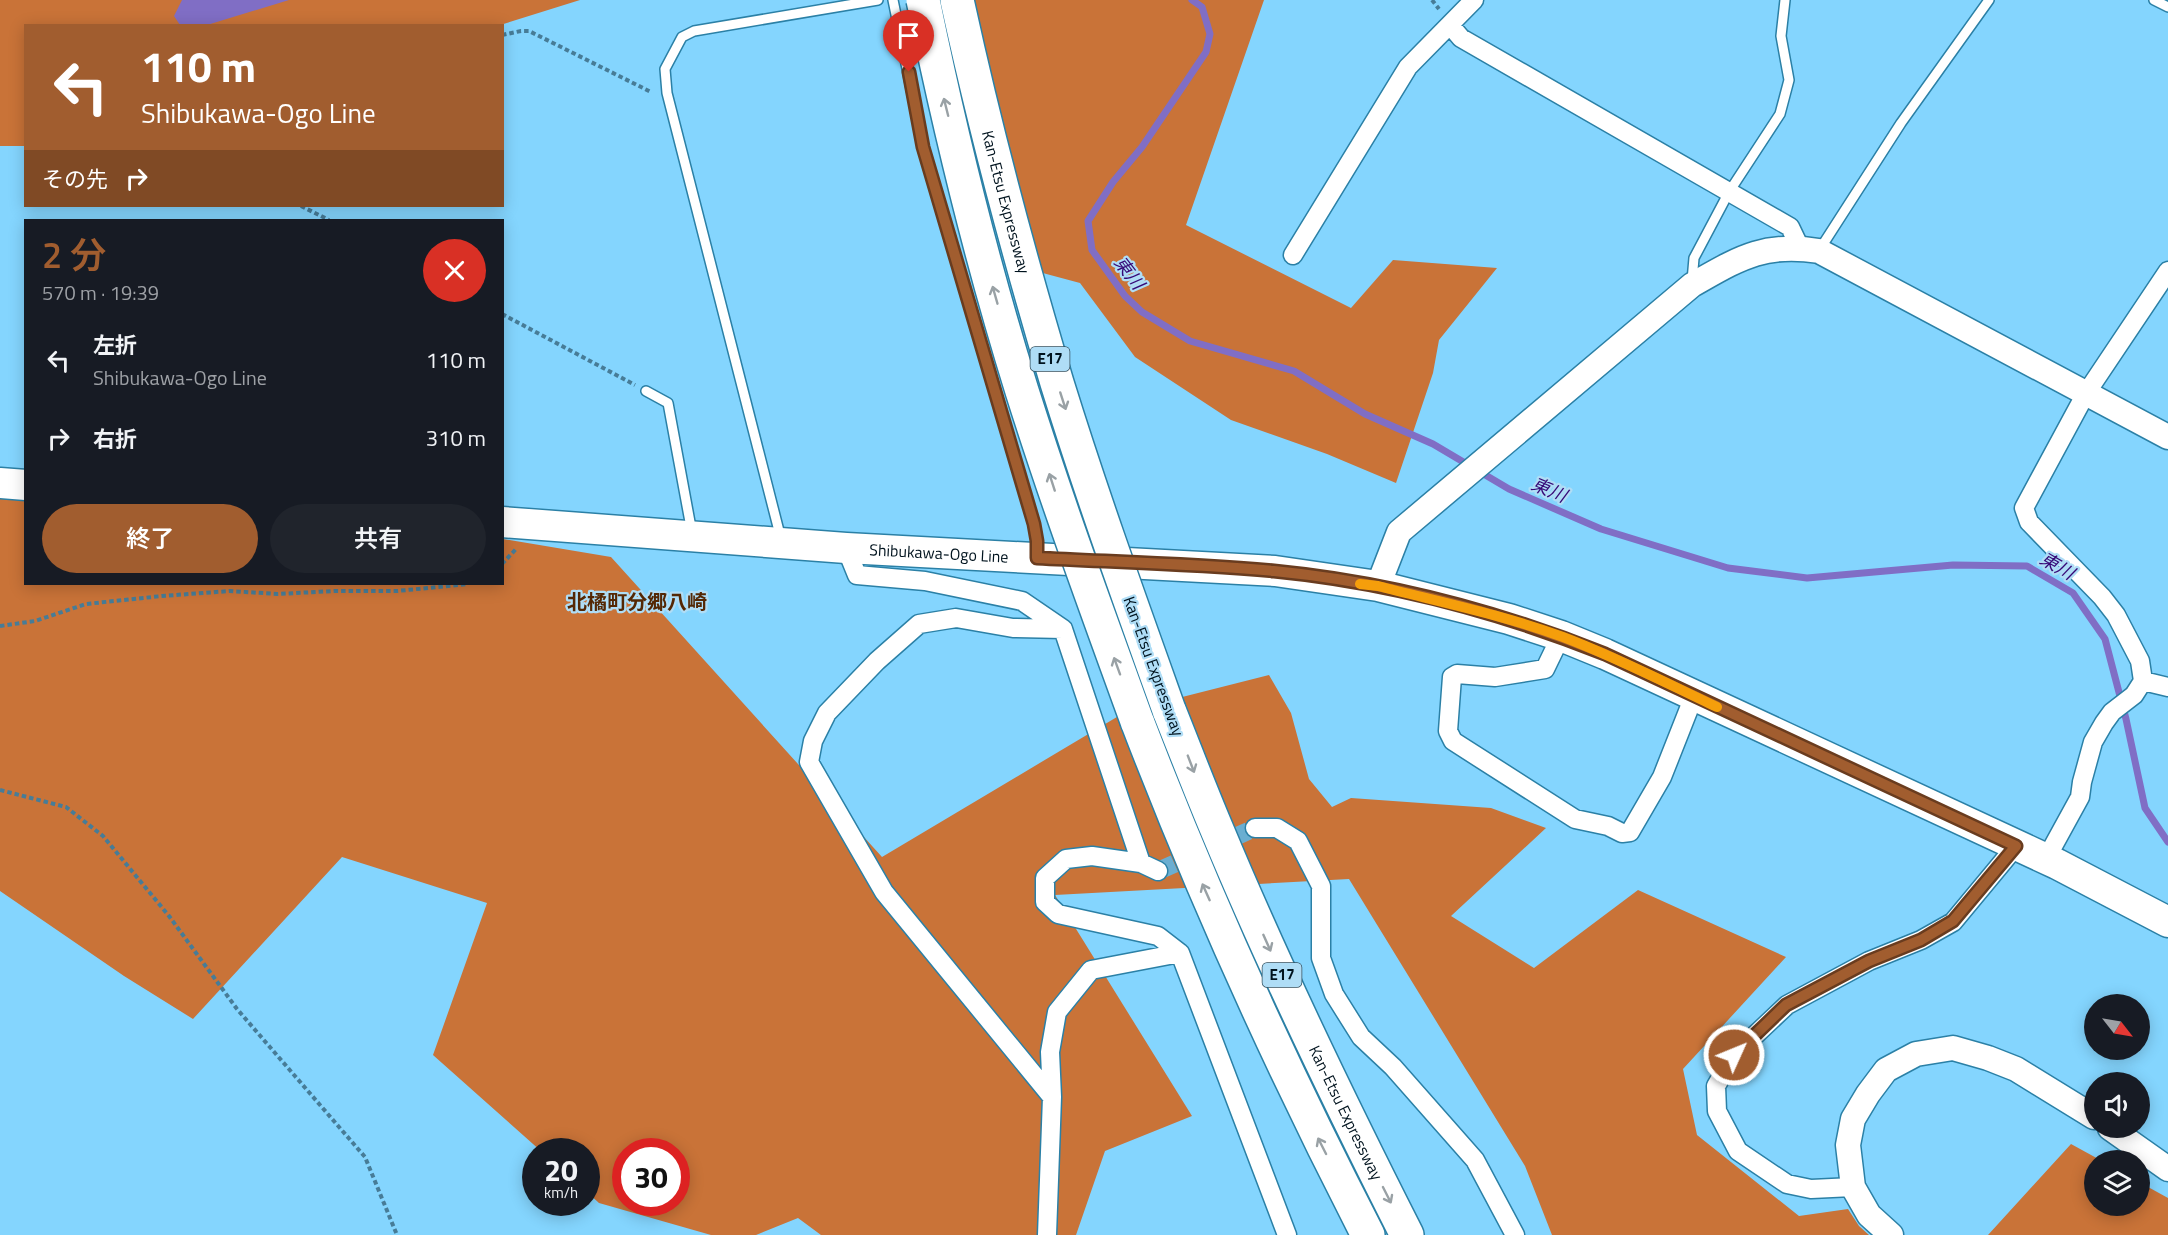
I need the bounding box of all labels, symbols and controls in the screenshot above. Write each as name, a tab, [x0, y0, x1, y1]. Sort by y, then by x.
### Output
pin	[883, 10, 934, 72]
icon: arrive	[892, 19, 925, 52]
text: 110 m	[141, 34, 256, 98]
icon: left	[42, 48, 120, 126]
text: Shibukawa-Ogo Line	[141, 92, 376, 133]
one-way arrow	[940, 97, 952, 116]
street label: Kan-Etsu Expressway	[976, 128, 1037, 277]
text: その先	[42, 162, 108, 196]
icon: right	[120, 162, 153, 195]
text: 2 分	[42, 227, 106, 282]
button: close	[423, 239, 486, 302]
water label: 東川	[1108, 250, 1152, 297]
text: 570 m · 19:39	[42, 277, 159, 308]
one-way arrow	[989, 286, 1000, 305]
text: 左折	[93, 328, 137, 362]
text: 110 m	[426, 343, 486, 377]
icon: left	[42, 344, 75, 377]
road number: E17	[1030, 347, 1070, 371]
text: Shibukawa-Ogo Line	[93, 362, 267, 393]
one-way arrow	[1058, 392, 1069, 411]
text: 310 m	[426, 421, 486, 455]
icon: right	[42, 422, 75, 455]
text: 右折	[93, 422, 137, 456]
water label: 東川	[1527, 470, 1573, 510]
one-way arrow	[1046, 473, 1057, 492]
button: 終了	[42, 504, 258, 573]
button: 共有	[270, 504, 486, 573]
street label: Shibukawa-Ogo Line	[869, 537, 1009, 569]
water label: 東川	[2035, 545, 2081, 587]
district label: 北橘町分郷八崎	[567, 586, 707, 617]
street label: Kan-Etsu Expressway	[1118, 593, 1191, 739]
one-way arrow	[1111, 657, 1122, 676]
one-way arrow	[1186, 754, 1197, 773]
one-way arrow	[1200, 883, 1211, 901]
one-way arrow	[1262, 934, 1274, 952]
road number: E17	[1262, 963, 1302, 987]
north arrow	[2084, 994, 2150, 1060]
map controls	[2084, 994, 2150, 1216]
position arrow	[1702, 1023, 1766, 1087]
street label: Kan-Etsu Expressway	[1303, 1041, 1389, 1184]
button: sound	[2084, 1072, 2150, 1138]
one-way arrow	[1316, 1137, 1327, 1155]
speed limit sign: 30	[612, 1138, 690, 1216]
text: 20	[544, 1147, 578, 1193]
button: layers	[2084, 1150, 2150, 1216]
text: km/h	[544, 1181, 578, 1204]
one-way arrow	[1381, 1186, 1393, 1204]

